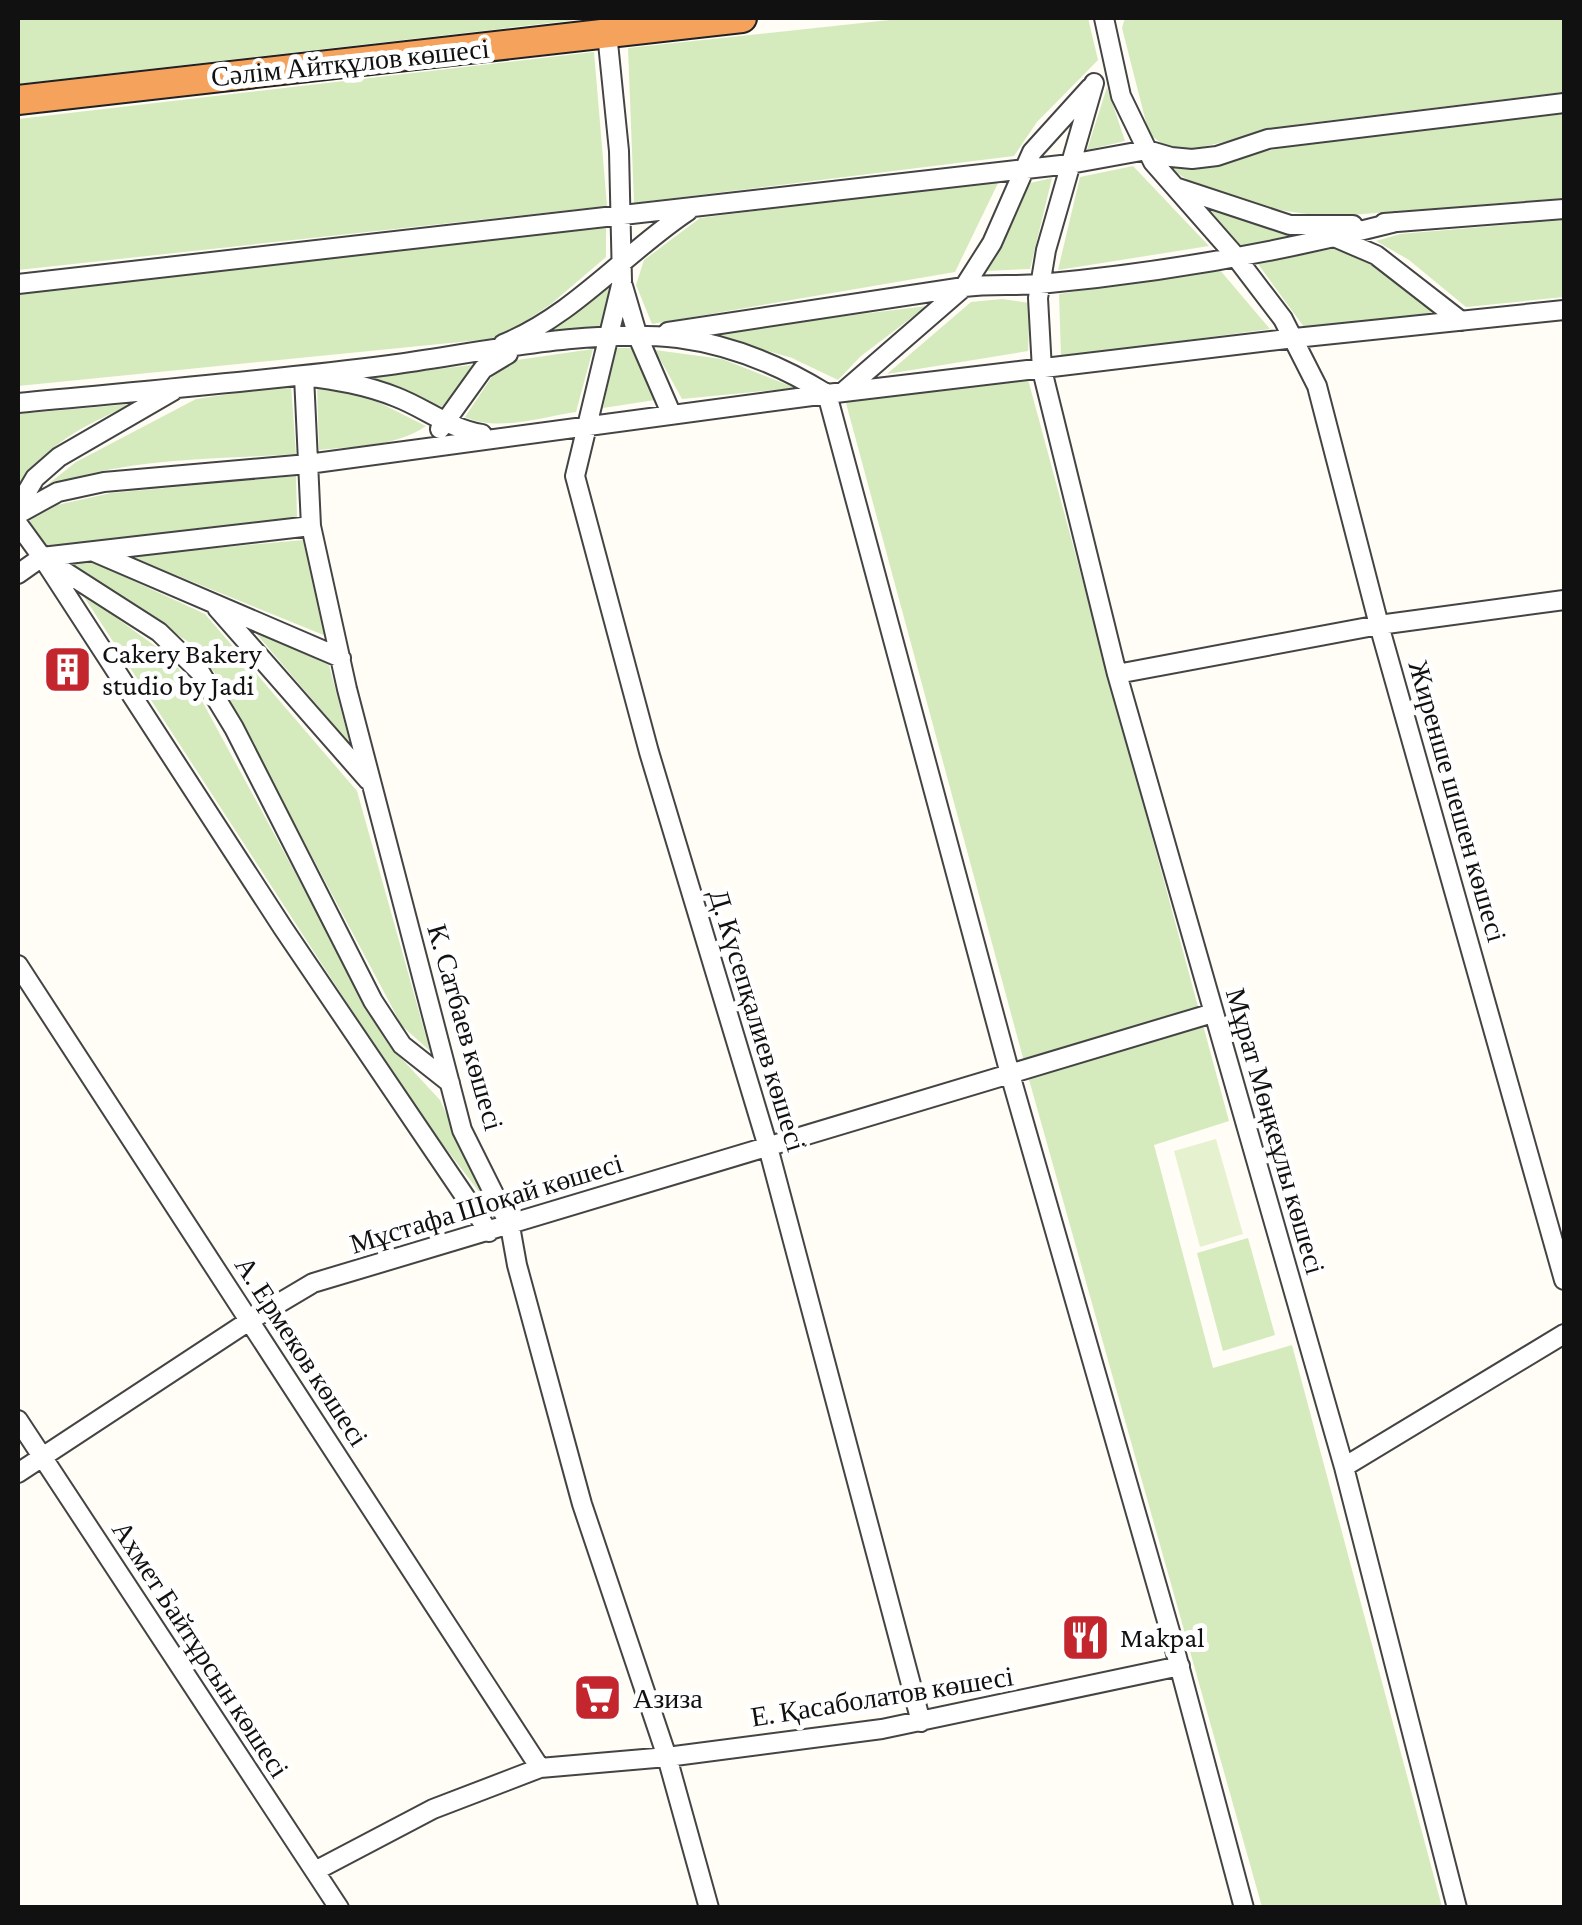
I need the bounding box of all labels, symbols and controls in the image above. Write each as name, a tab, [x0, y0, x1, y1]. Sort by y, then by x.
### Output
street label: Сәлім Айтқұлов көшесі	[209, 32, 491, 93]
place label: Cakery Bakery studio by Jadi	[102, 638, 263, 701]
building icon: Cakery Bakery studio by Jadi	[41, 643, 93, 695]
street label: Жиренше шешен көшесі	[1402, 657, 1513, 946]
street label: Д. Күсепқалиев көшесі	[703, 885, 812, 1155]
street label: К. Сатбаев көшесі	[421, 920, 510, 1134]
street label: Мұрат Мөңкеұлы көшесі	[1220, 985, 1331, 1278]
street label: Мұстафа Шоқай көшесі	[346, 1147, 626, 1260]
street label: А. Ермеков көшесі	[229, 1251, 375, 1452]
street label: Ахмет Байтұрсын көшесі	[106, 1515, 295, 1784]
restaurant icon: Makpal	[1059, 1611, 1111, 1663]
place label: Makpal	[1120, 1622, 1205, 1653]
street label: Е. Қасаболатов көшесі	[749, 1660, 1016, 1733]
supermarket icon: Азиза	[572, 1672, 624, 1724]
place label: Азиза	[633, 1683, 703, 1714]

